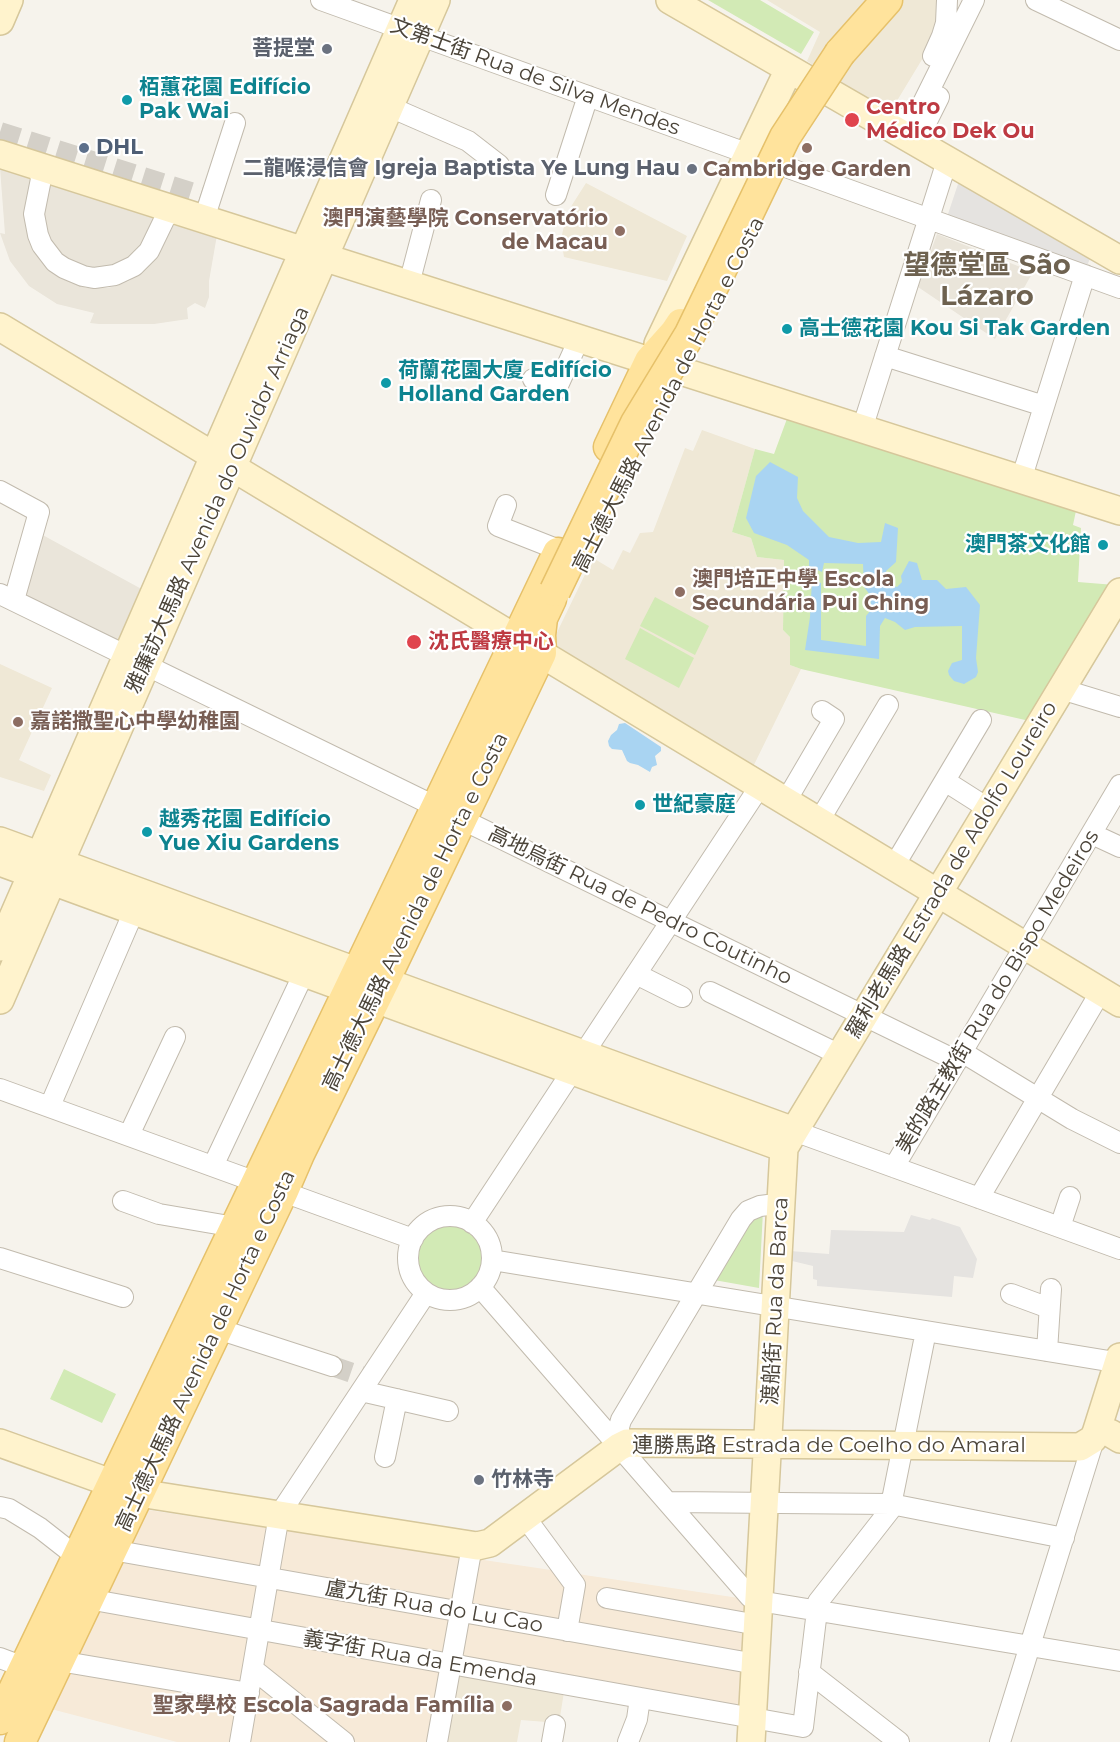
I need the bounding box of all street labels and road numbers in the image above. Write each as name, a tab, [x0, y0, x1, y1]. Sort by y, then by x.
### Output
street label: 文第士街 Rua de Silva Mendes	[387, 13, 683, 141]
street label: 高士德大馬路 Avenida de Horta e Costa	[568, 213, 770, 577]
street label: 雅廉訪大馬路 Avenida do Ouvidor Arriaga	[121, 303, 315, 697]
street label: 羅利老馬路 Estrada de Adolfo Loureiro	[841, 697, 1063, 1043]
street label: 高士德大馬路 Avenida de Horta e Costa	[318, 729, 514, 1095]
street label: 高地烏街 Rua de Pedro Coutinho	[484, 821, 796, 991]
street label: 美的路主教街 Rua do Bispo Medeiros	[891, 826, 1105, 1158]
street label: 高士德大馬路 Avenida de Horta e Costa	[111, 1166, 301, 1536]
street label: 渡船街 Rua da Barca	[758, 1196, 794, 1406]
street label: 連勝馬路 Estrada de Coelho do Amaral	[632, 1433, 1026, 1459]
street label: 盧九街 Rua do Lu Cao	[323, 1575, 545, 1639]
street label: 義字街 Rua da Emenda	[301, 1626, 539, 1692]

